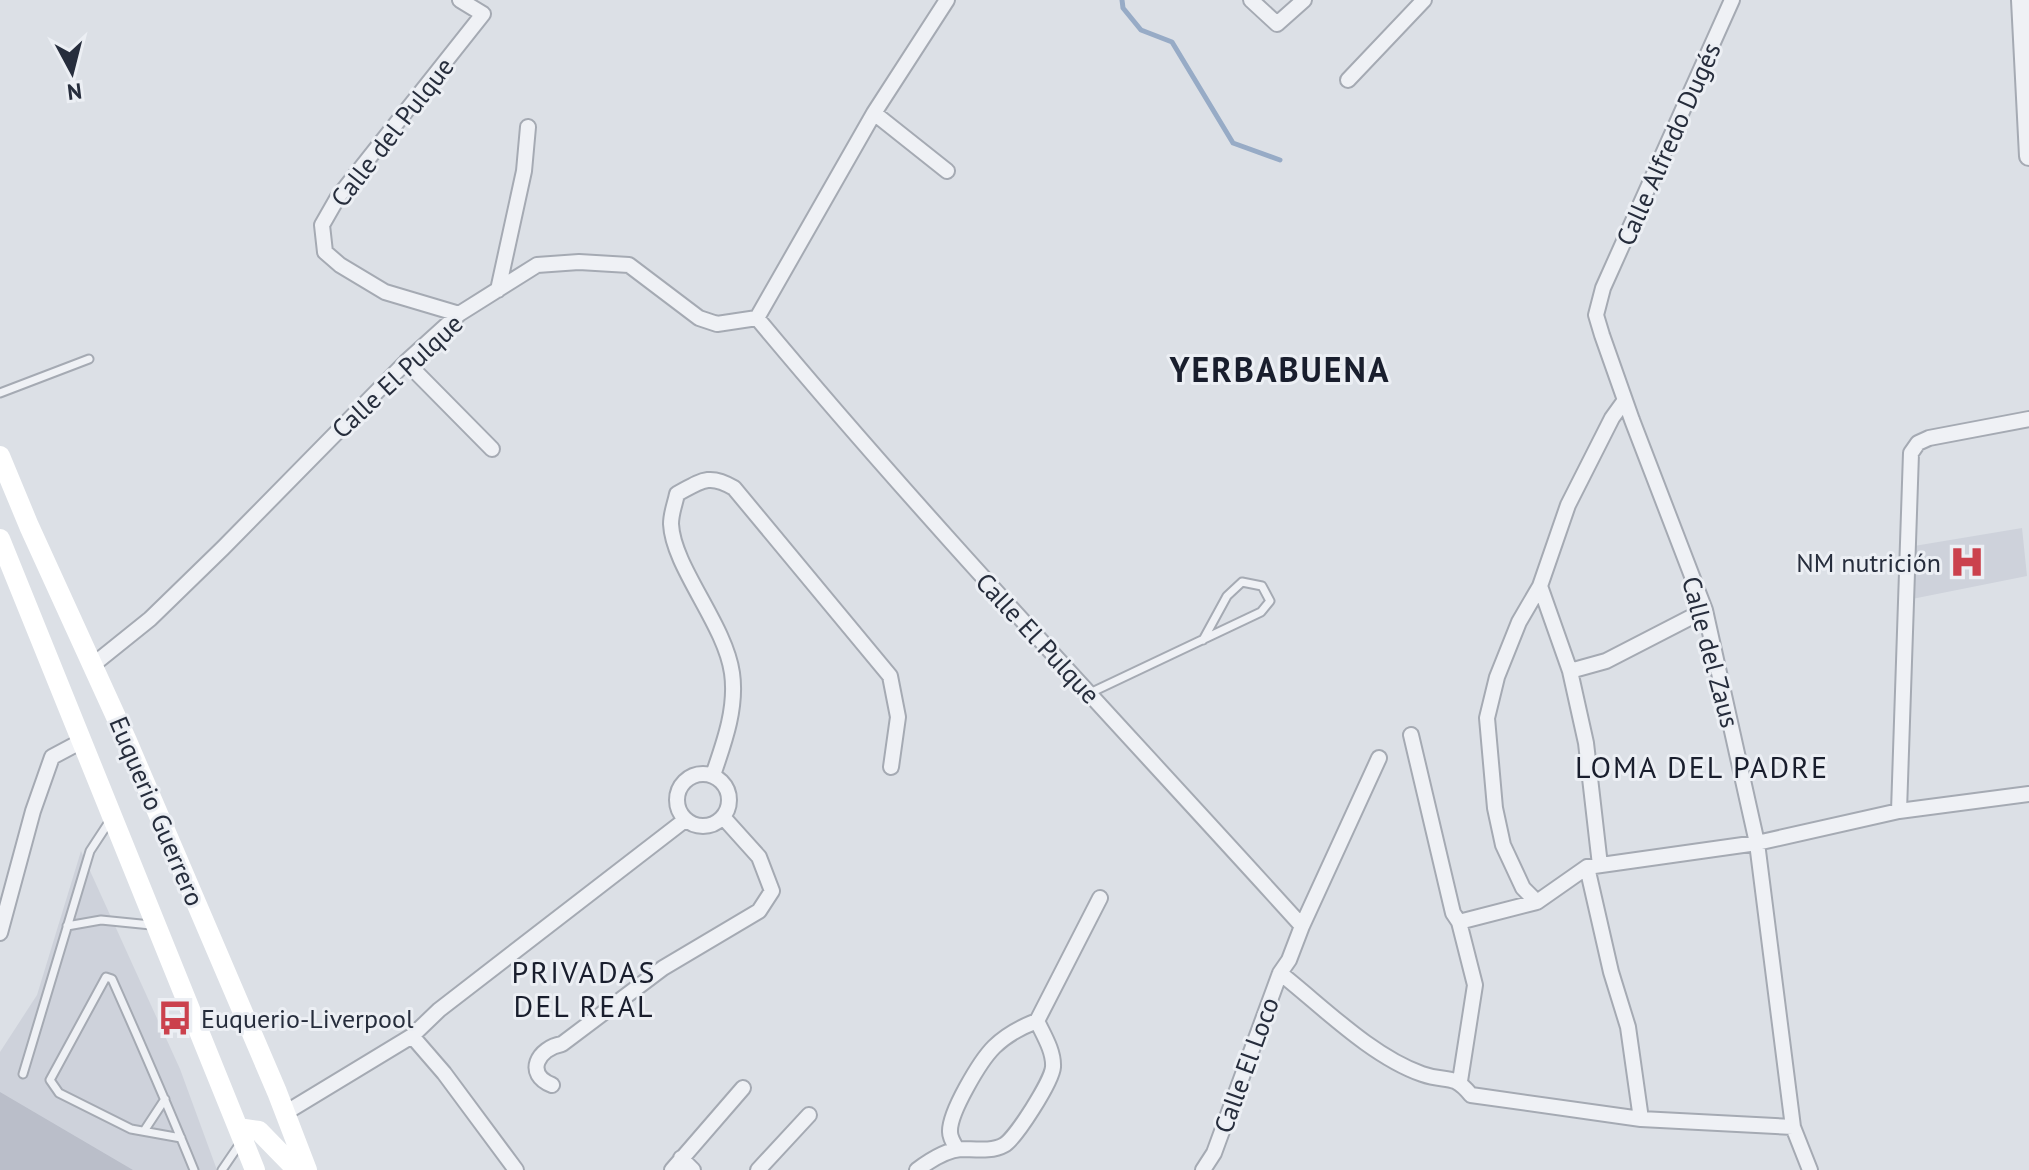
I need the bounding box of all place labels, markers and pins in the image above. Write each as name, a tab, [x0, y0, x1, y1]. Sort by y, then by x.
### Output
hospital icon: NM nutrición	[1948, 543, 1986, 581]
place label: NM nutrición	[1796, 546, 1941, 579]
bus stop icon: Euquerio-Liverpool	[156, 999, 194, 1037]
place label: Euquerio-Liverpool	[201, 1002, 414, 1035]

